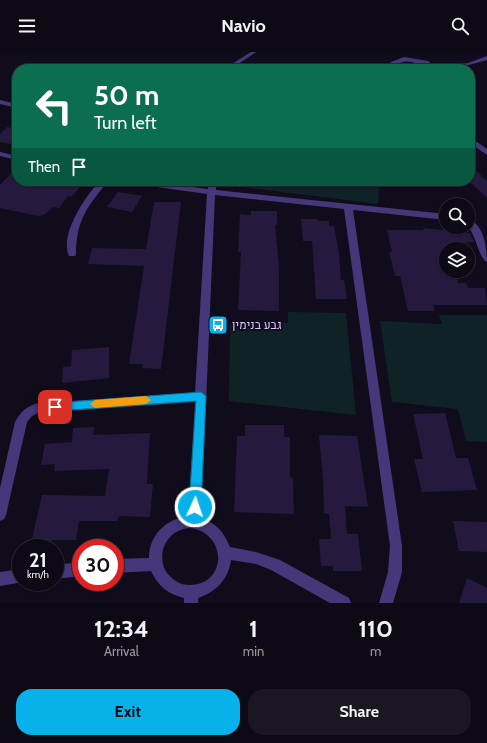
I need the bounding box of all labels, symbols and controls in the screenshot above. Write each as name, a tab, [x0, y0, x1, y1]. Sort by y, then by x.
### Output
icon: menu	[16, 15, 38, 37]
text: Navio	[221, 15, 266, 37]
icon: search	[449, 15, 471, 37]
text: 50 m	[94, 78, 159, 112]
icon: left	[28, 80, 80, 132]
text: Turn left	[94, 112, 157, 134]
icon: arrive	[68, 156, 90, 178]
text: Then	[28, 158, 60, 176]
map controls	[439, 198, 475, 278]
button: search	[439, 198, 475, 234]
button: layers	[439, 242, 475, 278]
bus stop icon: גבע בנימין	[207, 314, 229, 336]
place label: גבע בנימין	[232, 317, 282, 332]
pin	[38, 390, 72, 424]
icon: arrive	[44, 396, 66, 418]
position arrow	[174, 486, 216, 528]
speed limit sign: 30	[72, 539, 124, 591]
text: 21	[29, 548, 47, 572]
text: km/h	[27, 568, 49, 581]
text: 12:34	[94, 614, 149, 643]
text: 1	[249, 614, 258, 643]
text: 110	[358, 614, 393, 643]
text: Arrival	[104, 643, 139, 659]
text: min	[243, 643, 264, 659]
text: m	[370, 643, 381, 659]
button: Exit	[16, 689, 240, 735]
button: Share	[248, 689, 471, 735]

